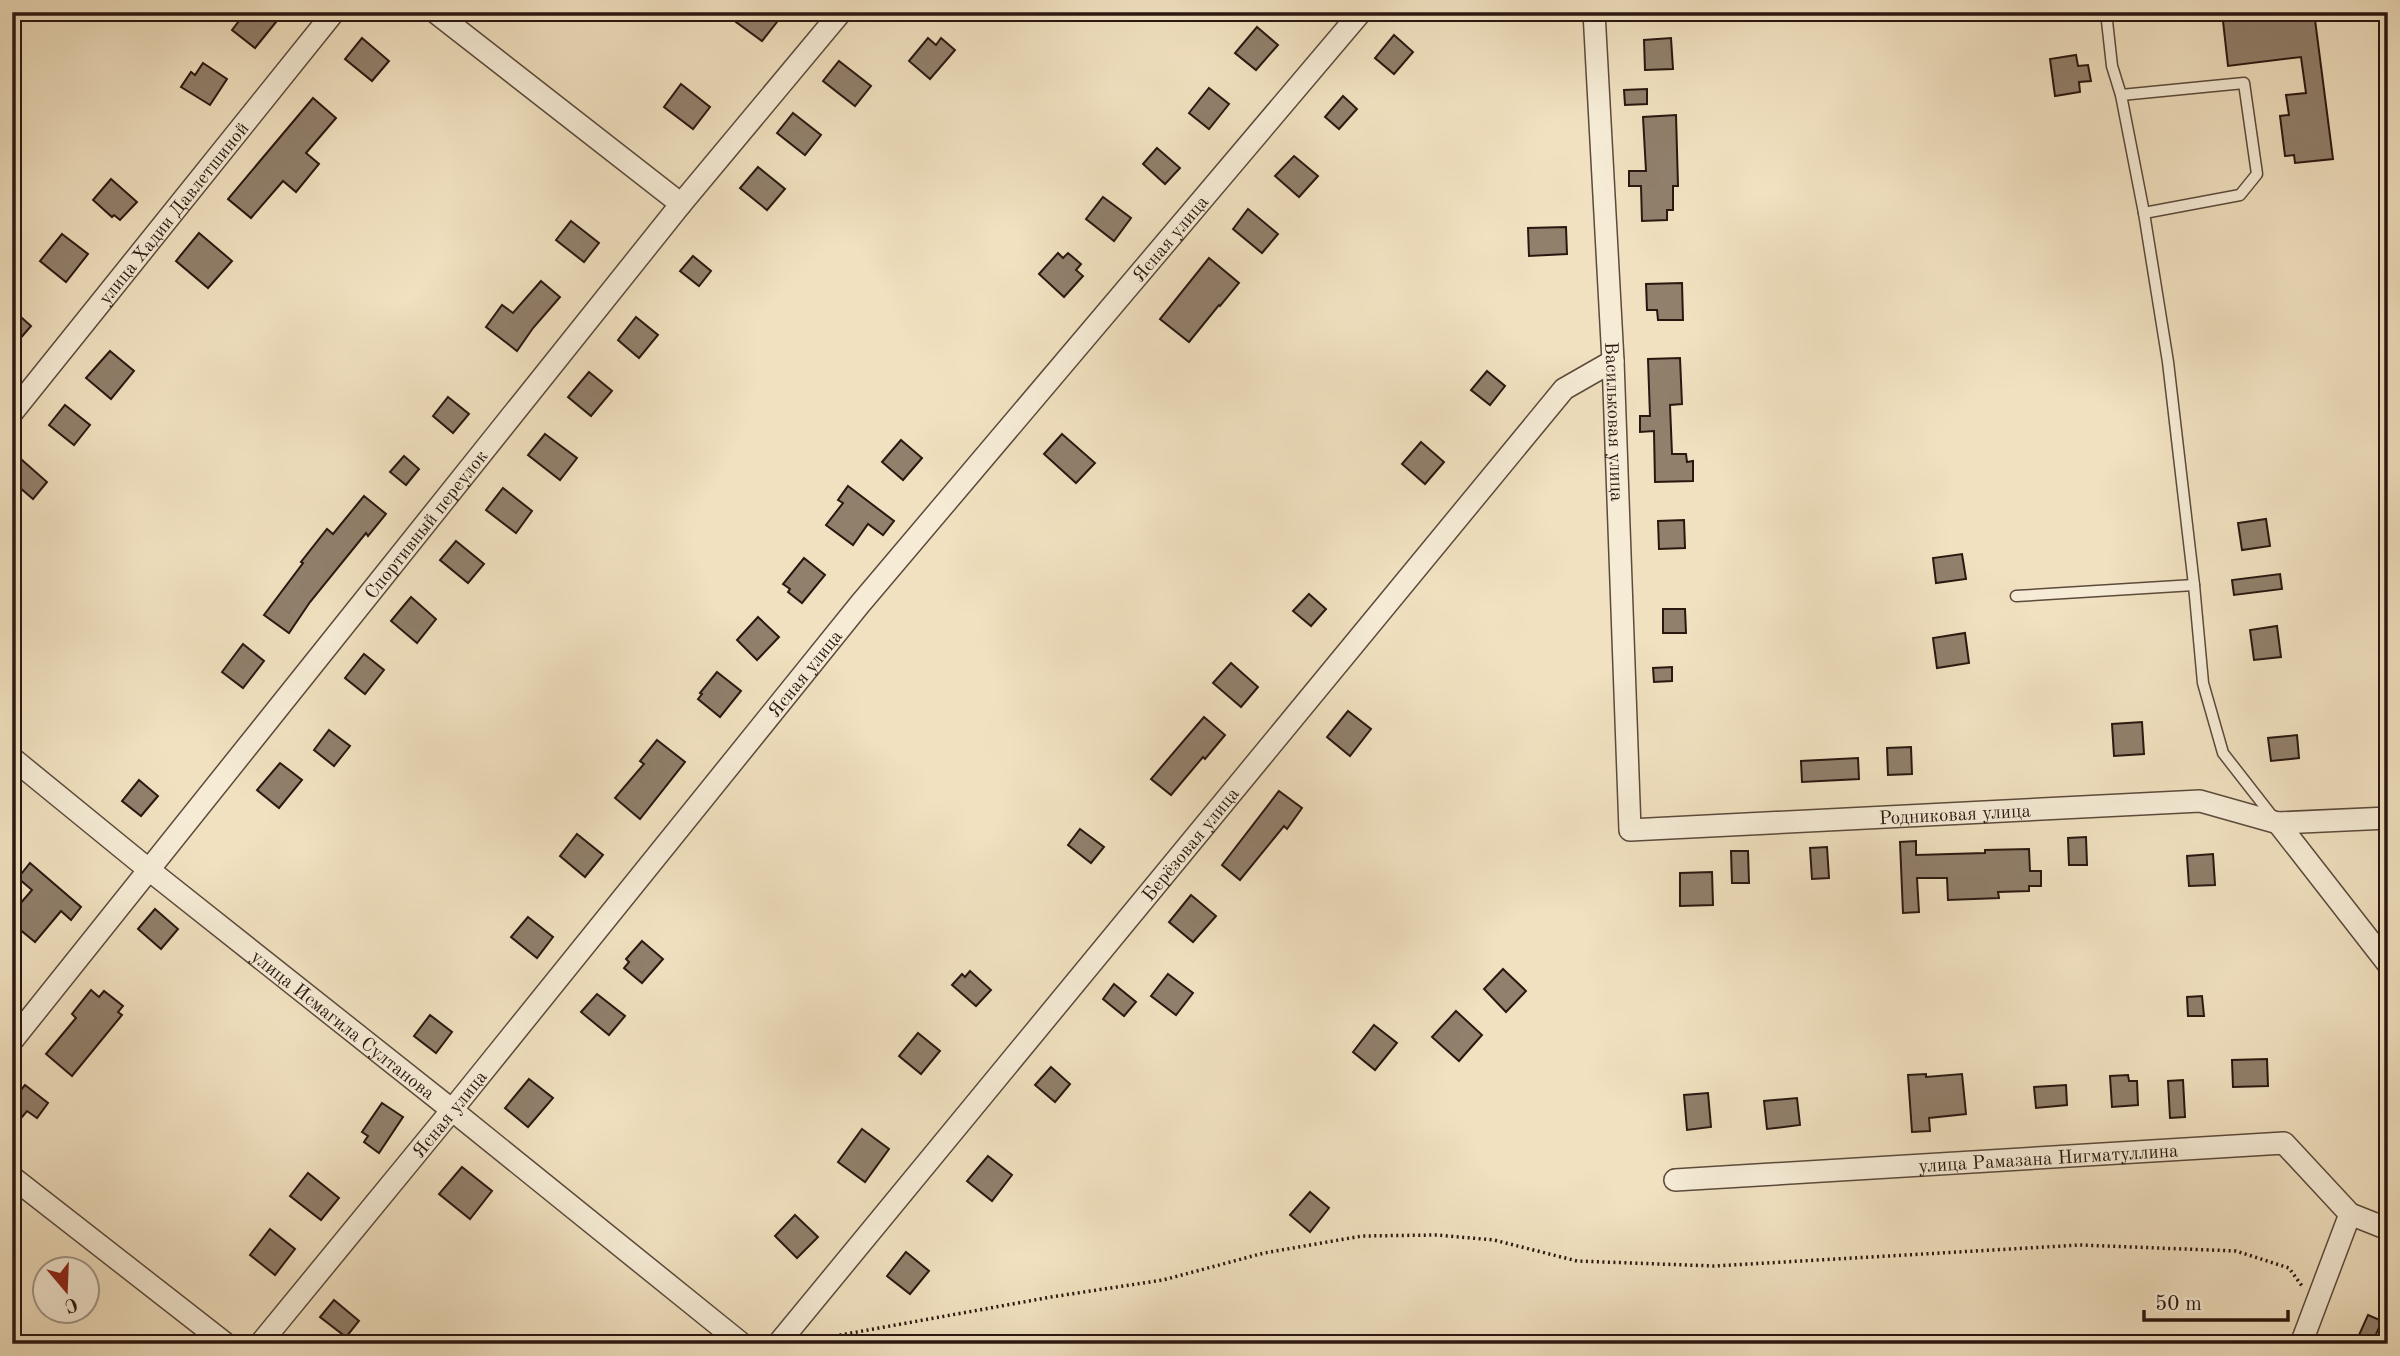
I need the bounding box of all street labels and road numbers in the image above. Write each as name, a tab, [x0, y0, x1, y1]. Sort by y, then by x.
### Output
street label: улица Хадии Давлетшиной	[96, 120, 253, 309]
street label: Ясная улица	[1130, 193, 1214, 286]
street label: Васильковая улица	[1600, 341, 1625, 502]
street label: Спортивный переулок	[362, 447, 493, 603]
street label: Ясная улица	[766, 627, 847, 722]
street label: Берёзовая улица	[1140, 784, 1244, 906]
street label: Родниковая улица	[1878, 803, 2032, 829]
street label: улица Исмагила Султанова	[247, 948, 438, 1105]
street label: Ясная улица	[410, 1067, 492, 1162]
street label: улица Рамазана Нигматуллина	[1918, 1142, 2180, 1177]

